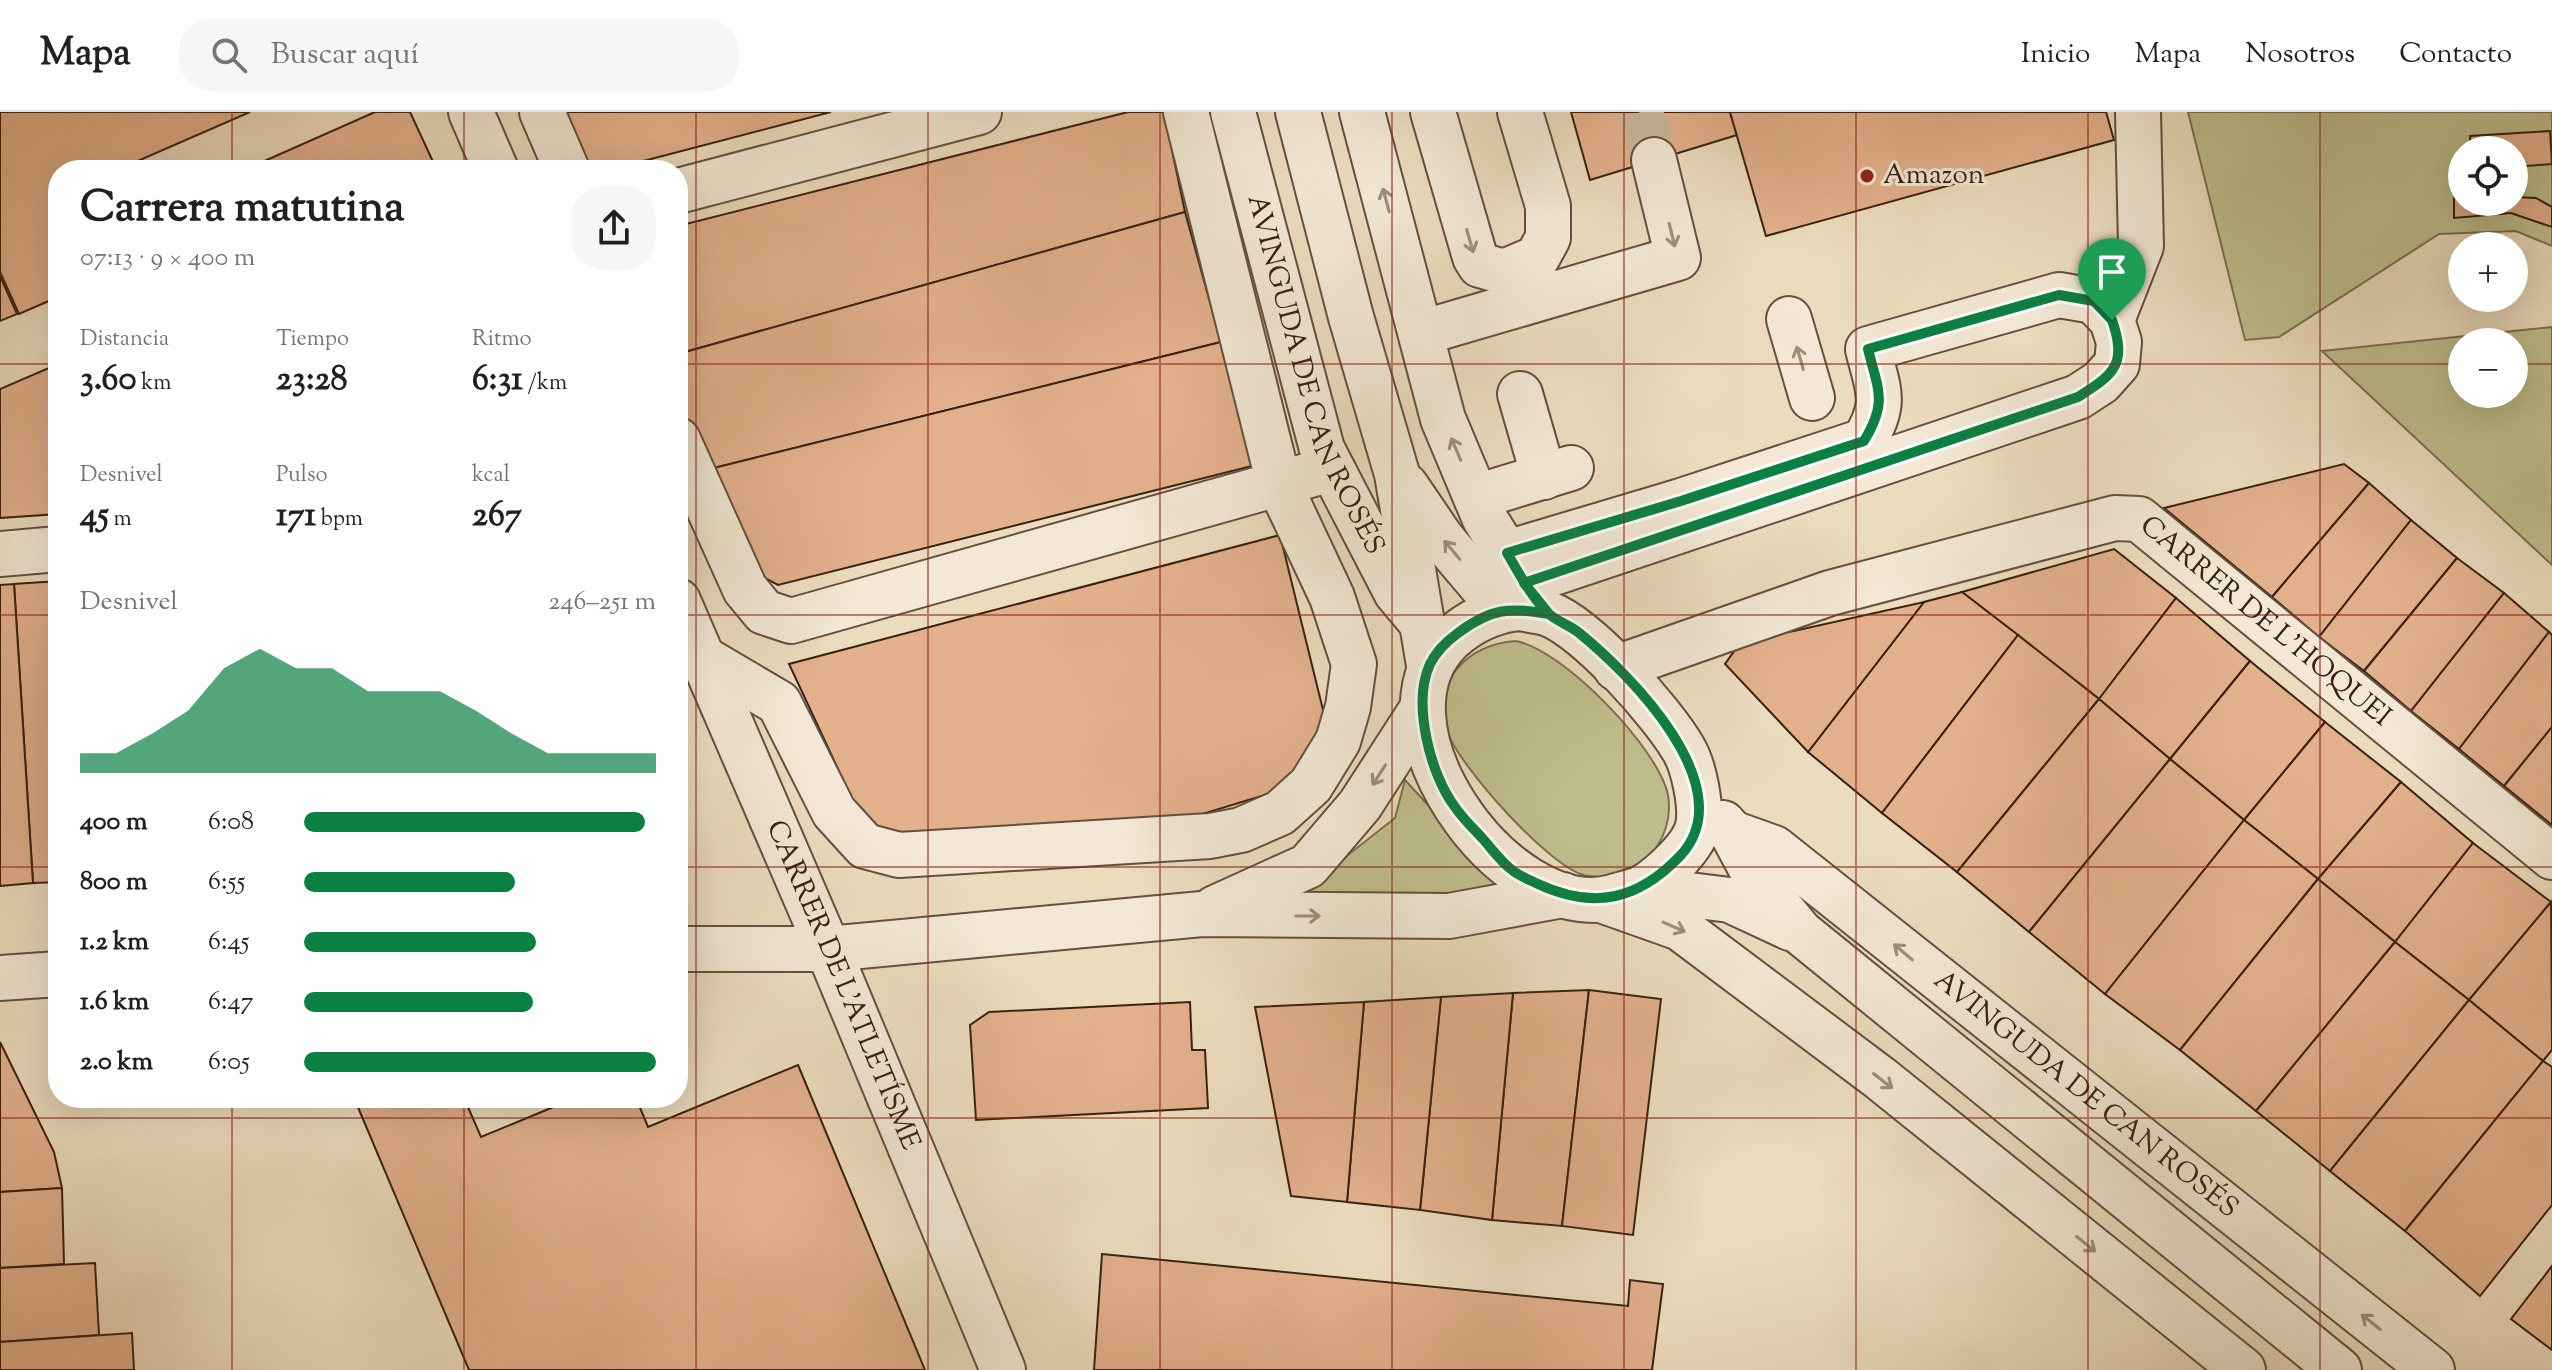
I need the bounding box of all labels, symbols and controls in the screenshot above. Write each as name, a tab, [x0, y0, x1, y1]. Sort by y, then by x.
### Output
search box	[179, 19, 739, 91]
text: Mapa	[40, 28, 131, 82]
icon: search	[207, 33, 251, 77]
text: Buscar aquí	[271, 34, 419, 77]
text: Inicio	[2021, 35, 2090, 75]
text: Mapa	[2134, 35, 2201, 75]
text: Nosotros	[2245, 35, 2355, 75]
text: Contacto	[2399, 35, 2512, 75]
map controls	[2448, 136, 2528, 408]
button: locate	[2448, 136, 2528, 216]
place label: Amazon	[1883, 156, 1984, 196]
marker: Amazon	[1858, 167, 1876, 185]
text: Carrera matutina	[80, 178, 405, 241]
button: share	[572, 186, 656, 270]
one-way arrow	[1377, 187, 1392, 213]
street label: AVINGUDA DE CAN ROSÉS	[1236, 190, 1394, 562]
one-way arrow	[1666, 222, 1681, 248]
one-way arrow	[1464, 227, 1479, 253]
button: +	[2448, 232, 2528, 312]
pin	[2078, 238, 2146, 320]
text: 07:13 · 9 × 400 m	[80, 240, 255, 277]
icon: arrive	[2090, 250, 2134, 294]
text: Distancia	[80, 324, 169, 356]
text: Tiempo	[276, 324, 349, 356]
text: Ritmo	[472, 324, 531, 356]
button: −	[2448, 328, 2528, 408]
one-way arrow	[1792, 346, 1807, 372]
text: 3.60	[80, 356, 137, 405]
text: 23:28	[276, 356, 347, 405]
text: 6:31	[472, 356, 523, 405]
text: km	[137, 368, 171, 400]
text: /km	[523, 368, 567, 400]
one-way arrow	[1448, 438, 1463, 462]
text: Desnivel	[80, 460, 163, 492]
text: Pulso	[276, 460, 328, 492]
text: kcal	[472, 460, 510, 492]
text: 45	[80, 492, 109, 541]
text: 171	[276, 492, 316, 541]
text: 267	[472, 492, 522, 541]
text: m	[109, 504, 132, 536]
text: bpm	[316, 504, 363, 536]
street label: CARRER DE L'HOQUEI	[2130, 507, 2399, 737]
one-way arrow	[1443, 541, 1461, 561]
text: Desnivel	[80, 584, 178, 621]
text: 246–251 m	[548, 584, 656, 621]
one-way arrow	[1371, 763, 1387, 786]
text: 400 m	[80, 804, 147, 841]
text: 6:08	[208, 804, 254, 841]
street label: CARRER DE L'ATLETÍSME	[755, 814, 929, 1156]
text: 800 m	[80, 864, 148, 901]
text: 6:55	[208, 864, 245, 901]
one-way arrow	[1294, 908, 1321, 924]
one-way arrow	[1662, 920, 1686, 935]
text: 1.2 km	[80, 924, 149, 961]
text: 6:45	[208, 924, 249, 961]
one-way arrow	[1893, 943, 1914, 961]
street label: AVINGUDA DE CAN ROSÉS	[1924, 961, 2246, 1229]
text: 1.6 km	[80, 984, 149, 1021]
text: 6:47	[208, 984, 254, 1021]
text: 2.0 km	[80, 1044, 153, 1081]
text: 6:05	[208, 1044, 250, 1081]
one-way arrow	[1872, 1072, 1893, 1089]
one-way arrow	[2075, 1234, 2096, 1252]
one-way arrow	[2361, 1313, 2382, 1330]

